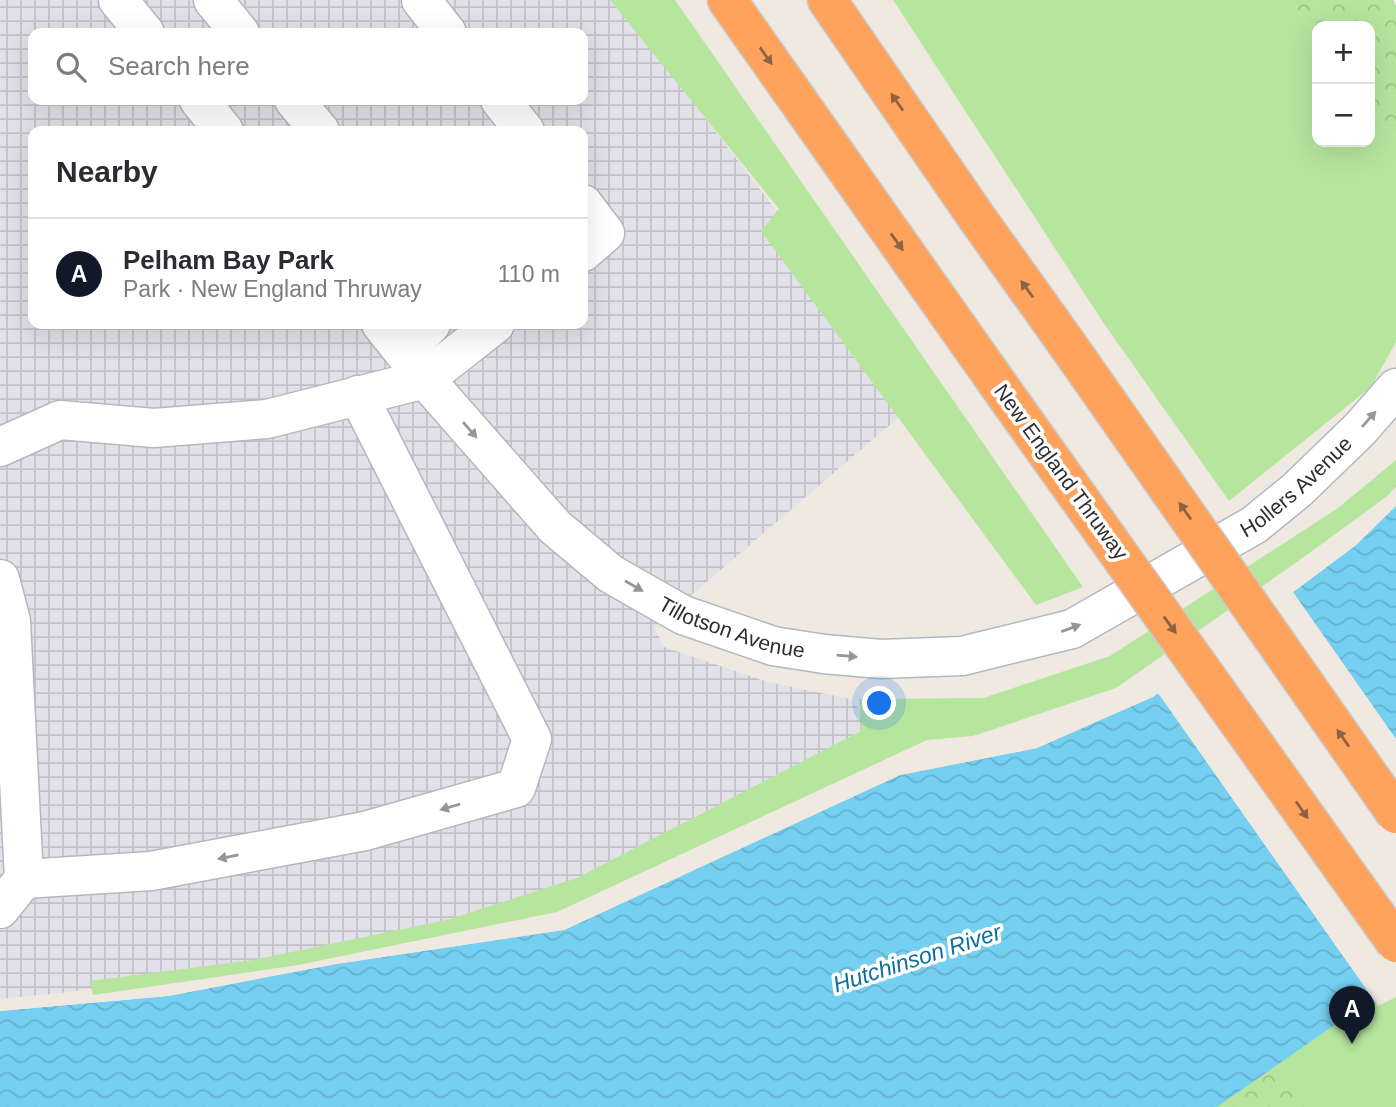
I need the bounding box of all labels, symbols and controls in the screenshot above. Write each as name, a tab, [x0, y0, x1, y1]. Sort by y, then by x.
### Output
map controls	[1312, 21, 1375, 147]
button: +	[1312, 21, 1375, 84]
search box	[28, 28, 588, 105]
one-way arrow	[759, 47, 773, 65]
icon: search	[52, 48, 90, 86]
text: Search here	[108, 51, 250, 81]
button: −	[1312, 84, 1375, 147]
one-way arrow	[890, 93, 904, 111]
text: Nearby	[56, 155, 158, 188]
one-way arrow	[889, 233, 903, 251]
text: Pelham Bay Park	[123, 245, 334, 275]
text: A	[71, 261, 87, 287]
text: 110 m	[498, 261, 560, 287]
text: Park · New England Thruway	[123, 276, 422, 302]
one-way arrow	[1020, 279, 1034, 298]
street label: New England Thruway	[990, 380, 1133, 564]
one-way arrow	[1361, 411, 1376, 428]
one-way arrow	[462, 422, 477, 439]
street label: Hollers Avenue	[1236, 432, 1356, 541]
one-way arrow	[1178, 502, 1192, 520]
one-way arrow	[624, 580, 643, 593]
street label: Tillotson Avenue	[655, 592, 806, 662]
one-way arrow	[1163, 616, 1177, 634]
one-way arrow	[1061, 622, 1082, 633]
one-way arrow	[837, 651, 859, 662]
your location	[862, 686, 896, 720]
one-way arrow	[1336, 729, 1350, 747]
one-way arrow	[1295, 801, 1309, 819]
one-way arrow	[439, 802, 461, 813]
one-way arrow	[217, 851, 239, 862]
water label: Hutchinson River	[830, 918, 1006, 997]
pin: A	[1329, 986, 1375, 1044]

